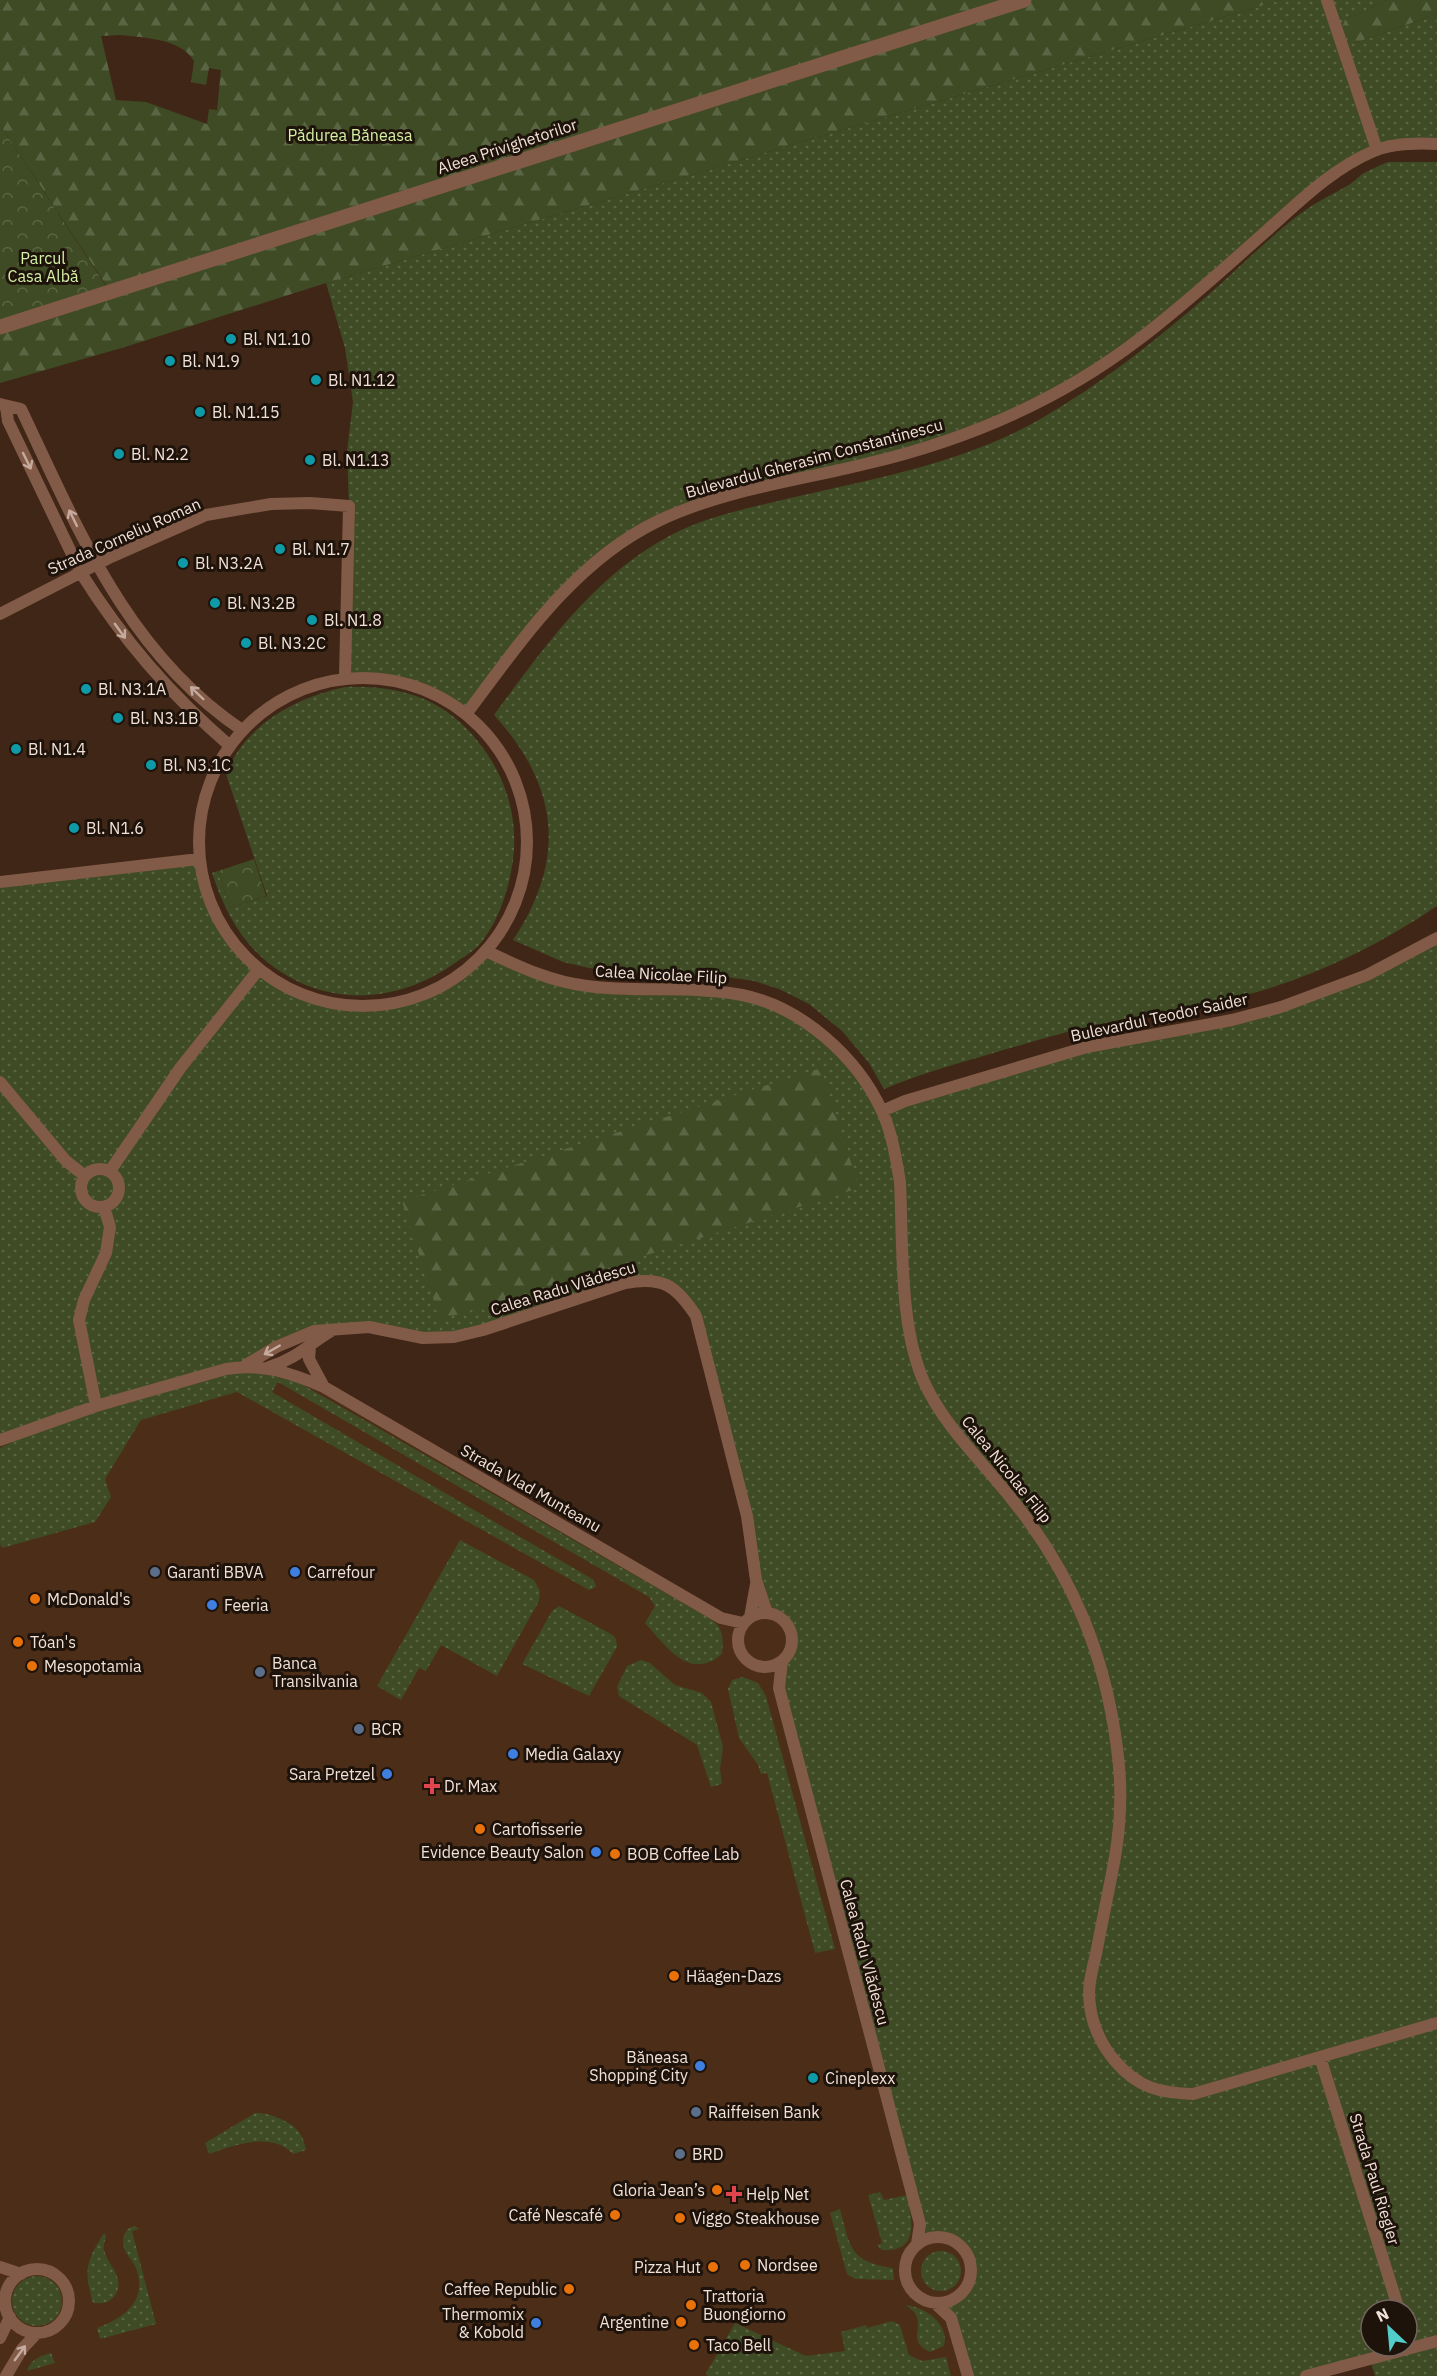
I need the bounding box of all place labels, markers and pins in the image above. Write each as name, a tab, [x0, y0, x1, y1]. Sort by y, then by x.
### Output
place label: Bl. N1.10	[243, 329, 311, 349]
marker: Bl. N1.10	[224, 332, 238, 346]
place label: Bl. N1.9	[182, 351, 240, 371]
marker: Bl. N1.9	[163, 354, 177, 368]
place label: Bl. N1.12	[328, 370, 396, 390]
marker: Bl. N1.12	[309, 373, 323, 387]
place label: Bl. N1.15	[212, 402, 280, 422]
marker: Bl. N1.15	[193, 405, 207, 419]
place label: Bl. N2.2	[131, 444, 189, 464]
marker: Bl. N2.2	[112, 447, 126, 461]
place label: Bl. N1.13	[322, 450, 390, 470]
marker: Bl. N1.13	[303, 453, 317, 467]
place label: Bl. N1.7	[292, 539, 350, 559]
marker: Bl. N1.7	[273, 542, 287, 556]
place label: Bl. N3.2A	[195, 553, 263, 573]
marker: Bl. N3.2A	[176, 556, 190, 570]
place label: Bl. N3.2B	[227, 593, 295, 613]
marker: Bl. N3.2B	[208, 596, 222, 610]
place label: Bl. N1.8	[324, 610, 382, 630]
marker: Bl. N1.8	[305, 613, 319, 627]
place label: Bl. N3.2C	[258, 633, 326, 653]
marker: Bl. N3.2C	[239, 636, 253, 650]
place label: Bl. N3.1A	[98, 679, 166, 699]
marker: Bl. N3.1A	[79, 682, 93, 696]
place label: Bl. N3.1B	[130, 708, 198, 728]
marker: Bl. N3.1B	[111, 711, 125, 725]
place label: Bl. N1.4	[28, 739, 86, 759]
marker: Bl. N1.4	[9, 742, 23, 756]
place label: Bl. N3.1C	[163, 755, 231, 775]
marker: Bl. N3.1C	[144, 758, 158, 772]
place label: Bl. N1.6	[86, 818, 144, 838]
marker: Bl. N1.6	[67, 821, 81, 835]
place label: Garanti BBVA	[167, 1562, 263, 1582]
place label: Carrefour	[307, 1562, 375, 1582]
marker: Garanti BBVA	[148, 1565, 162, 1579]
marker: Carrefour	[288, 1565, 302, 1579]
place label: McDonald's	[47, 1589, 131, 1609]
marker: McDonald's	[28, 1592, 42, 1606]
place label: Feeria	[224, 1595, 269, 1615]
marker: Feeria	[205, 1598, 219, 1612]
place label: Tóan's	[30, 1632, 76, 1652]
marker: Tóan's	[11, 1635, 25, 1649]
place label: Banca Transilvania	[272, 1653, 358, 1691]
place label: Mesopotamia	[44, 1656, 142, 1676]
marker: Mesopotamia	[25, 1659, 39, 1673]
marker: Banca Transilvania	[253, 1665, 267, 1679]
place label: BCR	[371, 1719, 402, 1739]
marker: BCR	[352, 1722, 366, 1736]
place label: Media Galaxy	[525, 1744, 621, 1764]
marker: Media Galaxy	[506, 1747, 520, 1761]
place label: Sara Pretzel	[289, 1764, 375, 1784]
marker: Sara Pretzel	[380, 1767, 394, 1781]
place label: Dr. Max	[444, 1776, 497, 1796]
marker: Dr. Max	[425, 1779, 439, 1793]
place label: Cartofisserie	[492, 1819, 583, 1839]
marker: Cartofisserie	[473, 1822, 487, 1836]
place label: Evidence Beauty Salon	[421, 1842, 584, 1862]
place label: BOB Coffee Lab	[627, 1844, 739, 1864]
marker: Evidence Beauty Salon	[589, 1845, 603, 1859]
marker: BOB Coffee Lab	[608, 1847, 622, 1861]
place label: Häagen-Dazs	[686, 1966, 782, 1986]
marker: Häagen-Dazs	[667, 1969, 681, 1983]
place label: Băneasa Shopping City	[589, 2047, 688, 2085]
marker: Băneasa Shopping City	[693, 2059, 707, 2073]
place label: Cineplexx	[825, 2068, 895, 2088]
marker: Cineplexx	[806, 2071, 820, 2085]
place label: Raiffeisen Bank	[708, 2102, 820, 2122]
marker: Raiffeisen Bank	[689, 2105, 703, 2119]
place label: BRD	[692, 2144, 723, 2164]
marker: BRD	[673, 2147, 687, 2161]
place label: Gloria Jean’s	[613, 2180, 705, 2200]
marker: Gloria Jean’s	[710, 2183, 724, 2197]
place label: Help Net	[746, 2184, 809, 2204]
marker: Help Net	[727, 2187, 741, 2201]
place label: Café Nescafé	[508, 2205, 603, 2225]
marker: Café Nescafé	[608, 2208, 622, 2222]
place label: Viggo Steakhouse	[692, 2208, 820, 2228]
marker: Viggo Steakhouse	[673, 2211, 687, 2225]
place label: Nordsee	[757, 2255, 818, 2275]
place label: Pizza Hut	[634, 2257, 701, 2277]
marker: Nordsee	[738, 2258, 752, 2272]
marker: Pizza Hut	[706, 2260, 720, 2274]
place label: Caffee Republic	[444, 2279, 557, 2299]
marker: Caffee Republic	[562, 2282, 576, 2296]
place label: Trattoria Buongiorno	[703, 2286, 786, 2324]
marker: Trattoria Buongiorno	[684, 2298, 698, 2312]
place label: Thermomix & Kobold	[442, 2304, 524, 2342]
place label: Argentine	[600, 2312, 669, 2332]
marker: Argentine	[674, 2315, 688, 2329]
marker: Thermomix & Kobold	[529, 2316, 543, 2330]
place label: Taco Bell	[706, 2335, 771, 2355]
marker: Taco Bell	[687, 2338, 701, 2352]

